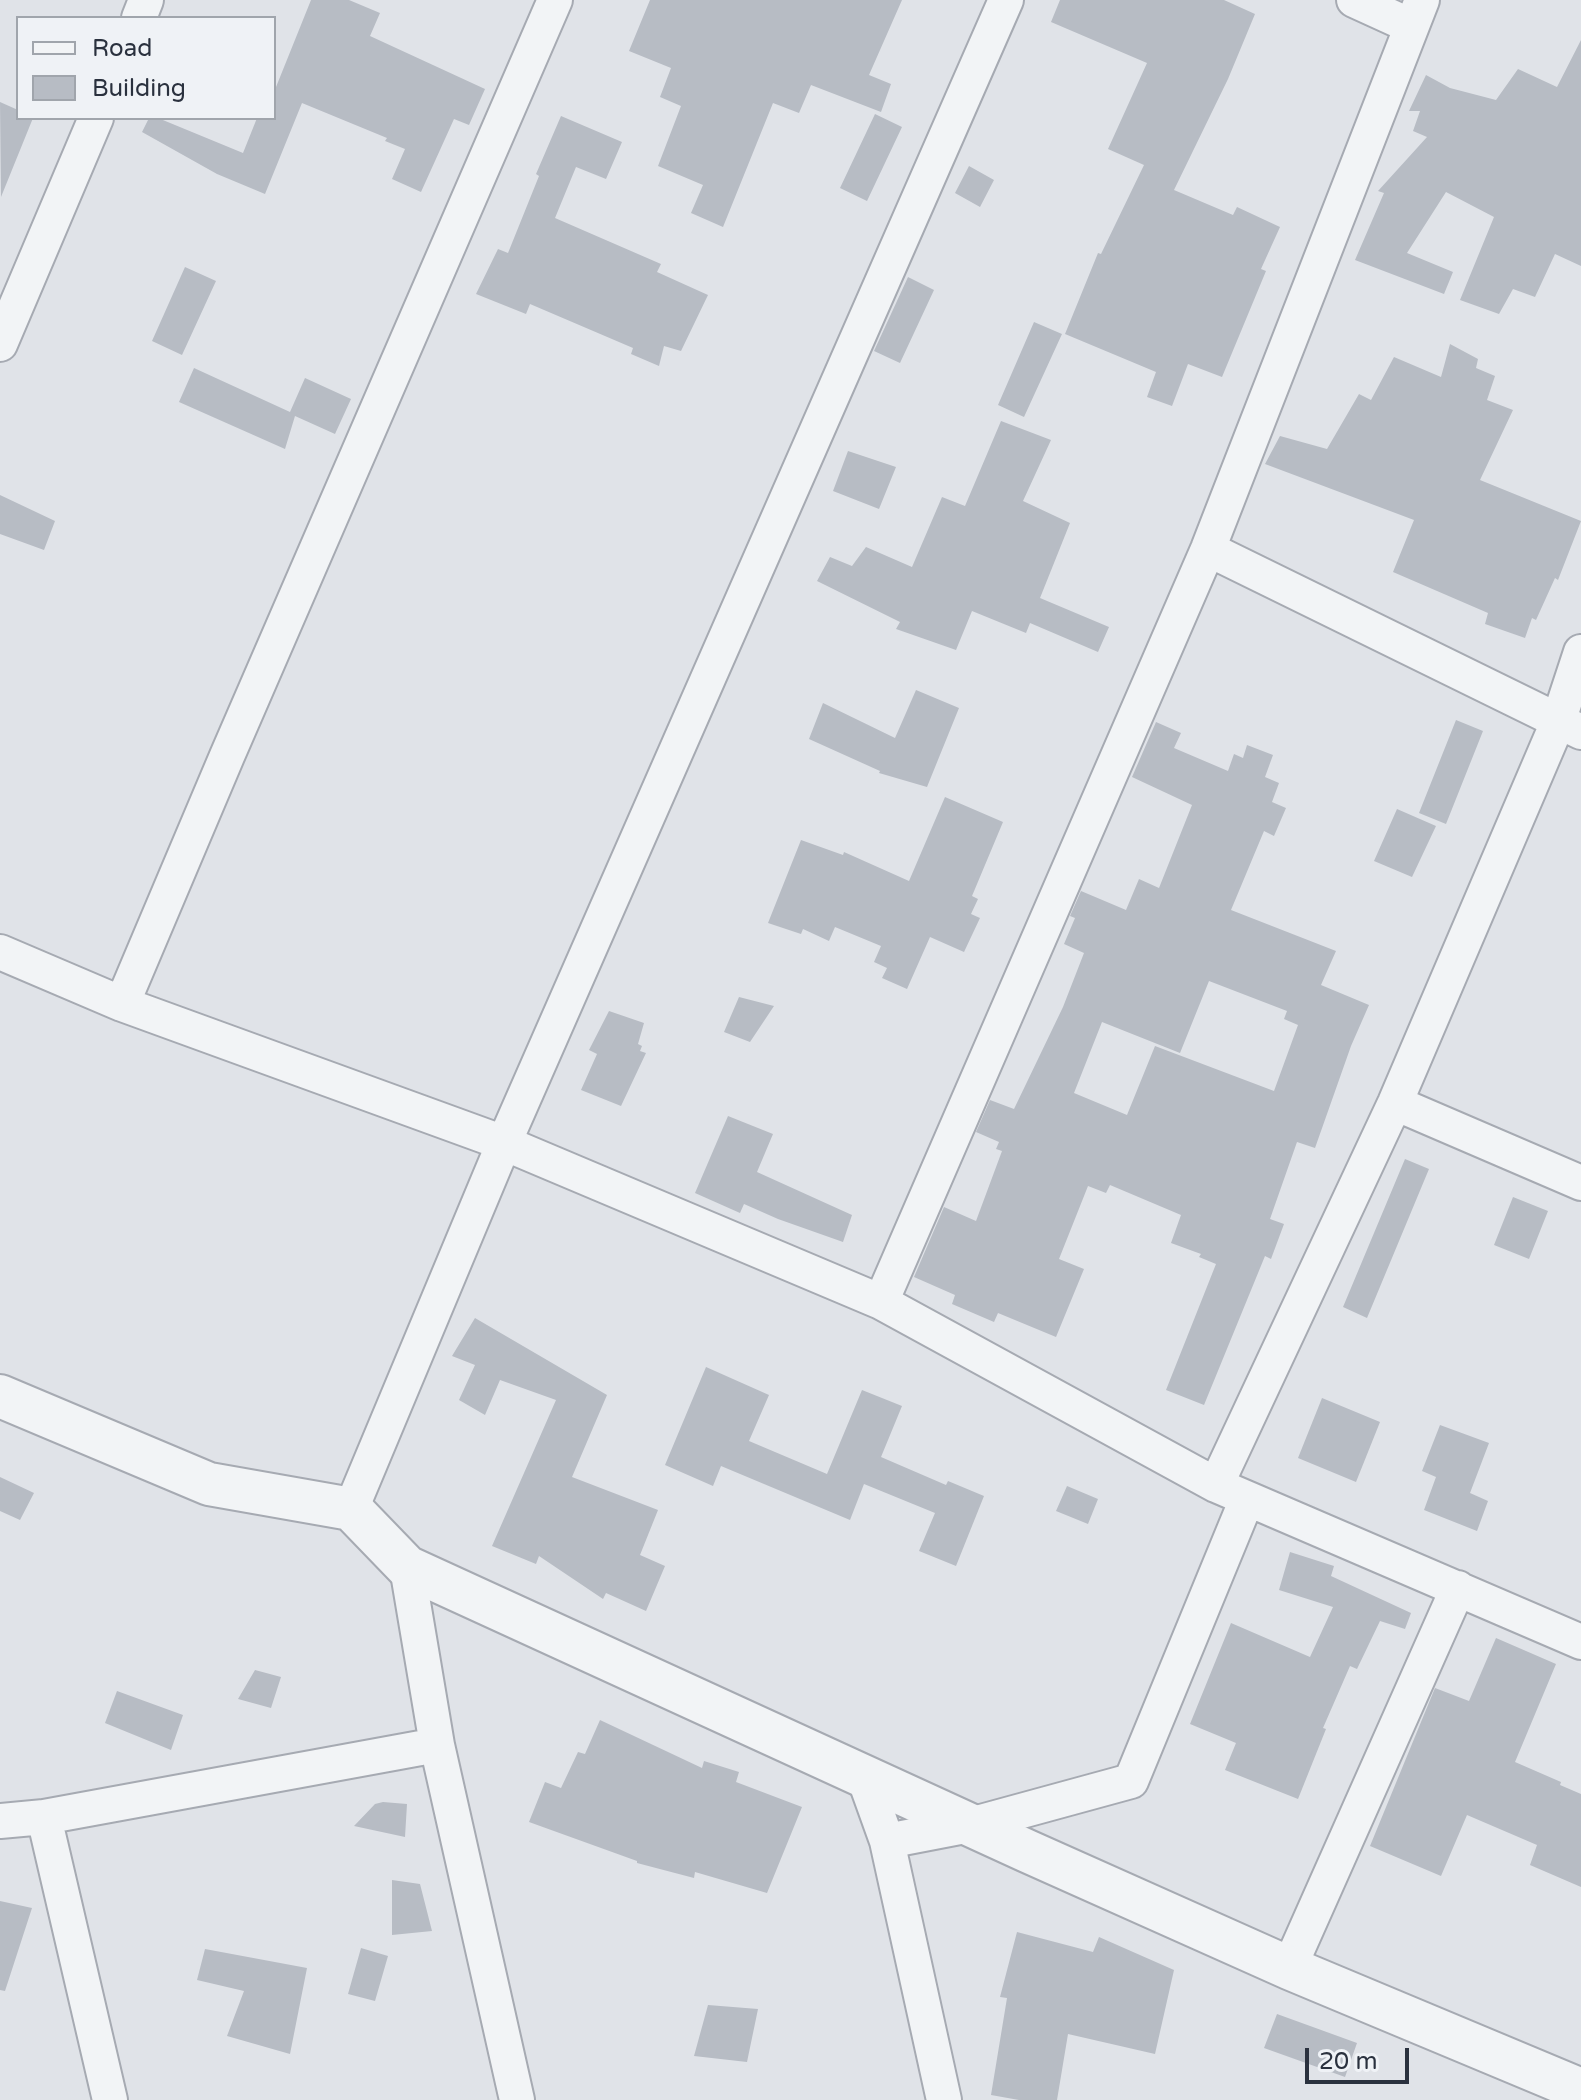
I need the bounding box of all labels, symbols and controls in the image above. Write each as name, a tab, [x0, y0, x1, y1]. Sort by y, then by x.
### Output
legend	[16, 16, 276, 120]
text: Road	[92, 34, 152, 63]
text: Building	[92, 74, 186, 103]
scale bar	[1309, 2032, 1413, 2082]
text: 20 m	[1319, 2047, 1377, 2076]

